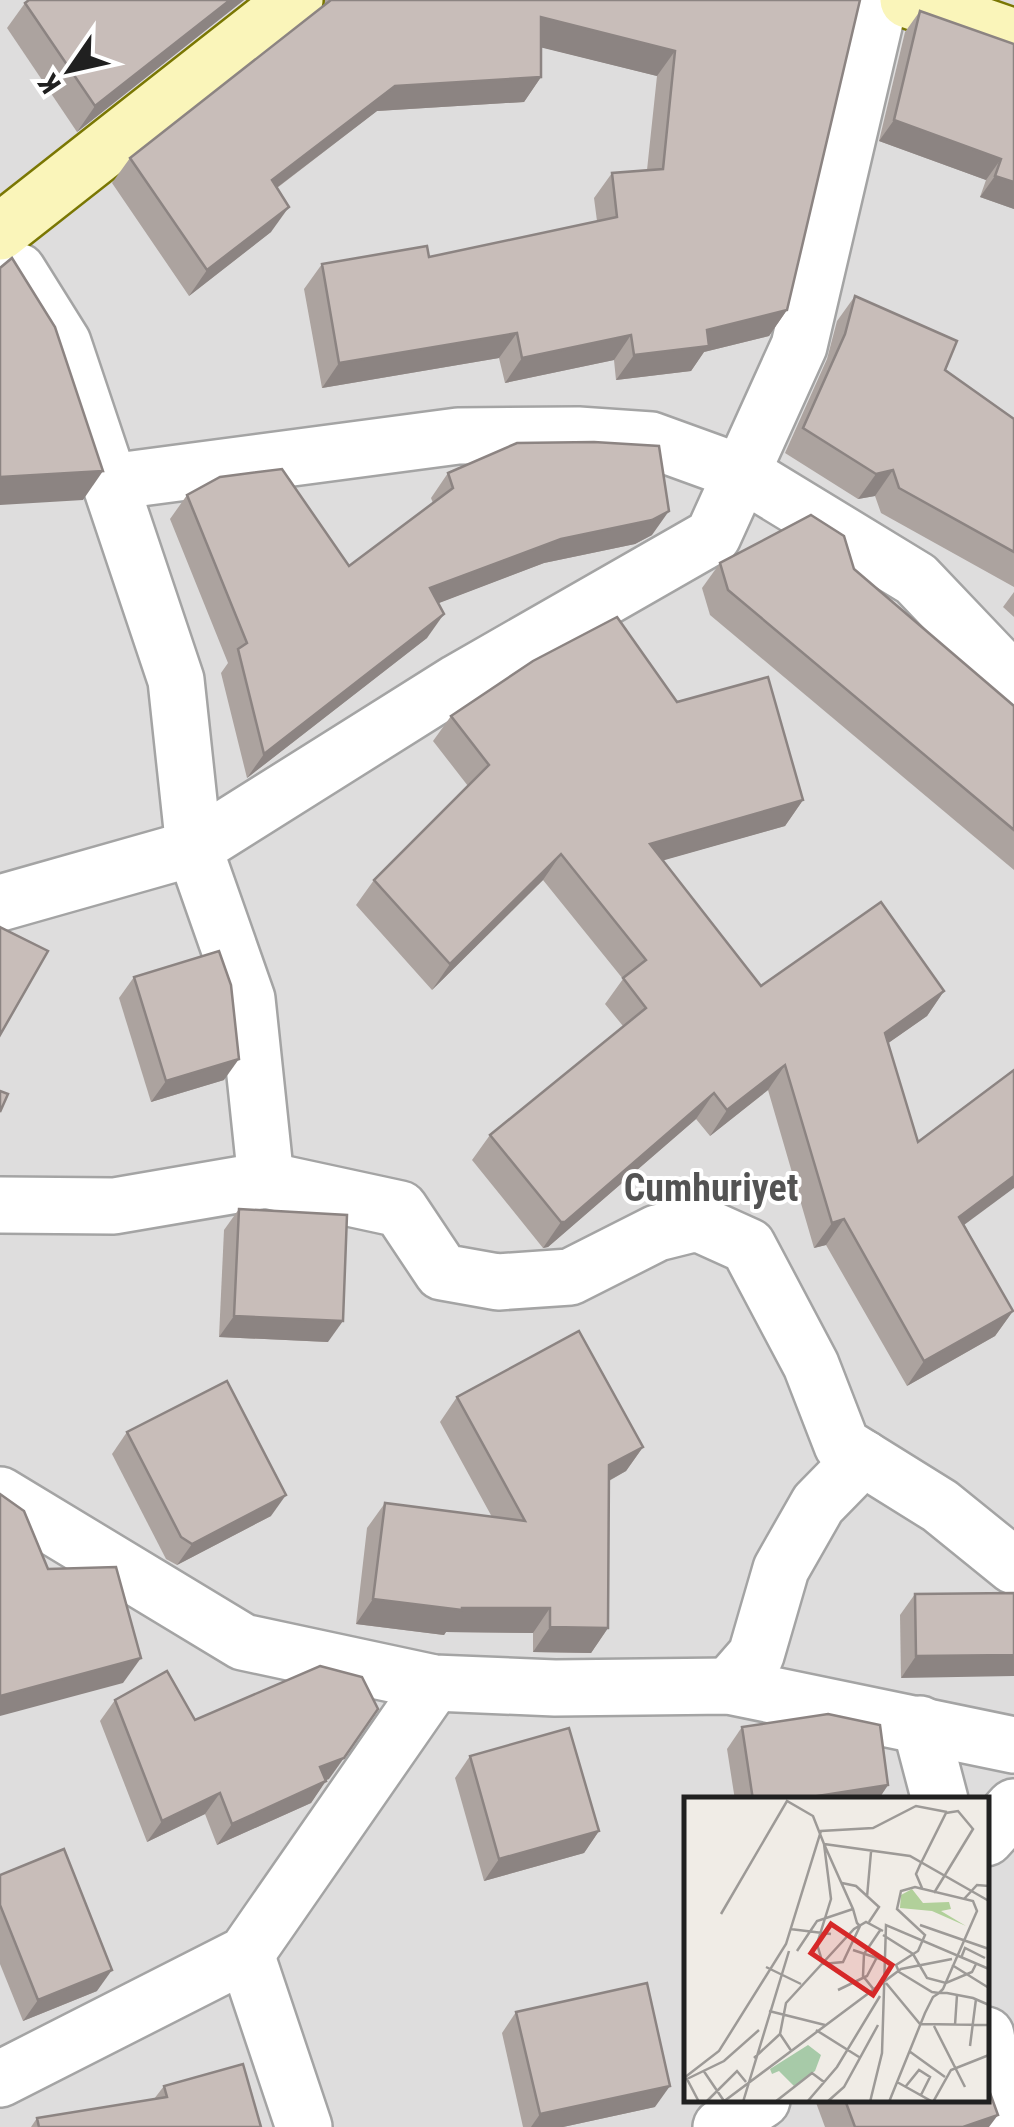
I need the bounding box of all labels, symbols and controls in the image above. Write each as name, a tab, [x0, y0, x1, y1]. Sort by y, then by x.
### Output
north arrow	[20, 20, 120, 120]
text: K	[31, 68, 68, 99]
district label: Cumhuriyet	[624, 1166, 798, 1210]
inset map	[684, 1797, 989, 2102]

